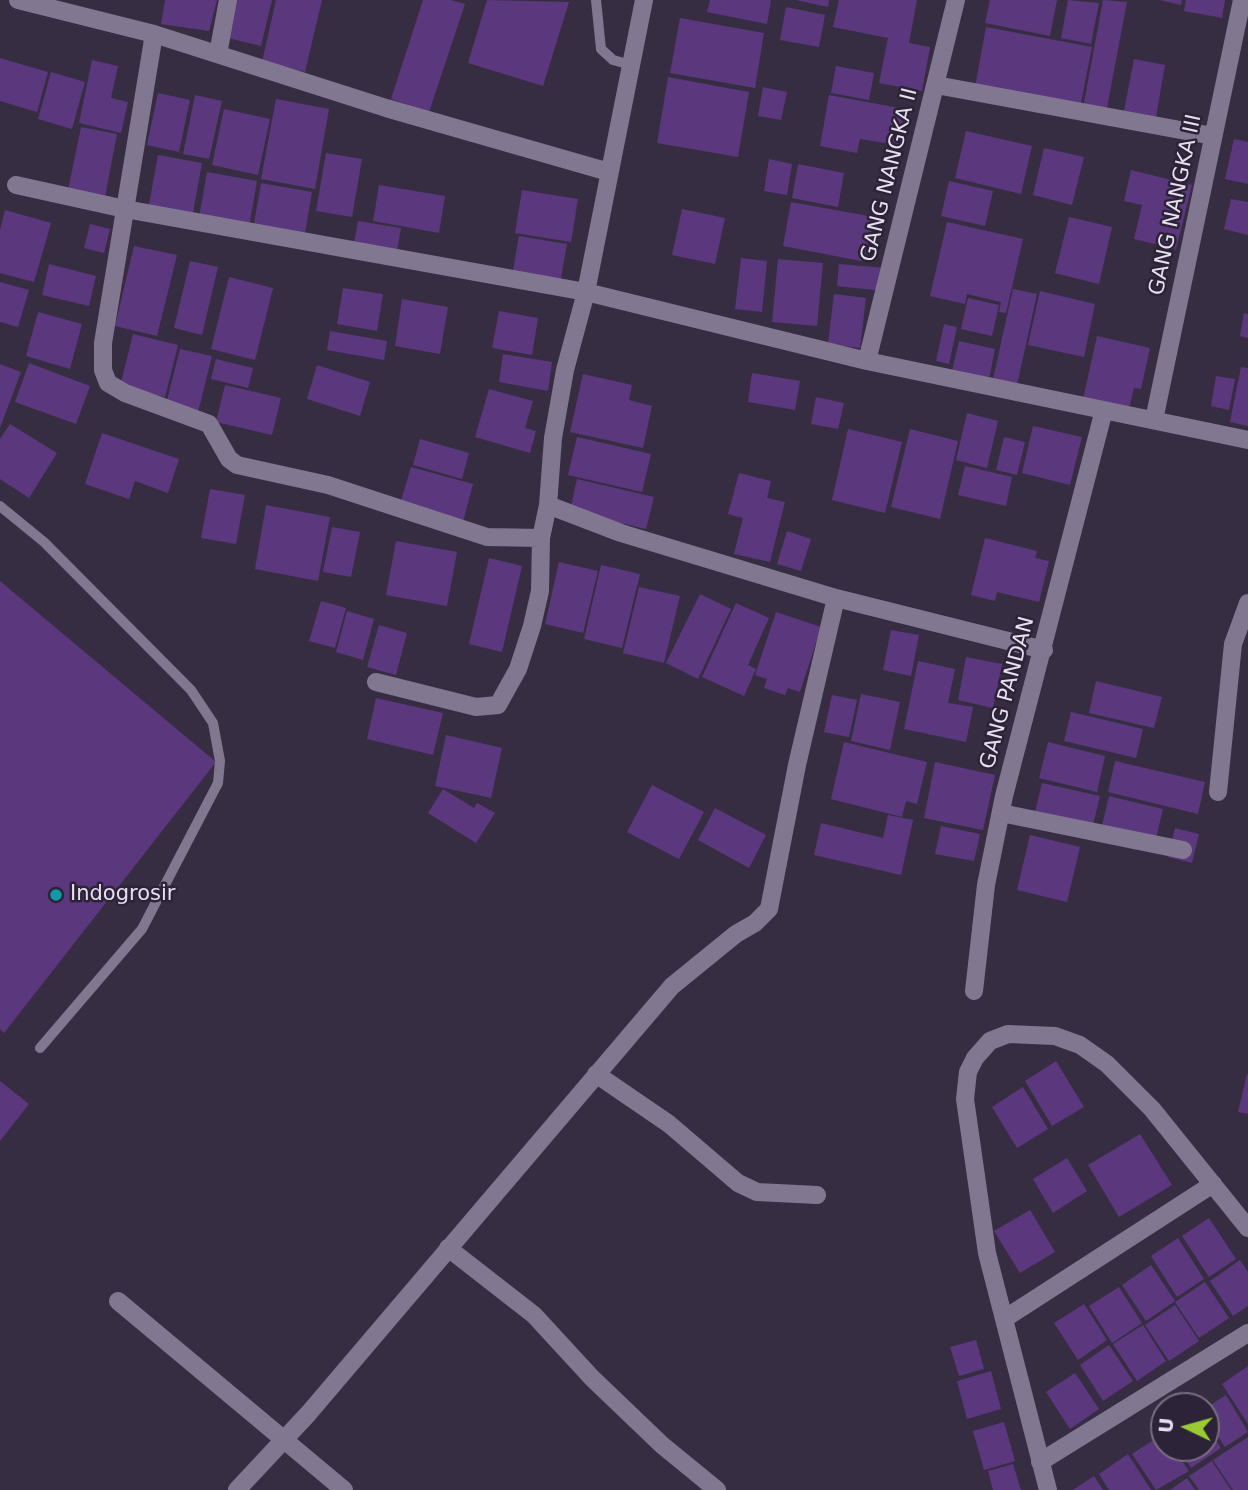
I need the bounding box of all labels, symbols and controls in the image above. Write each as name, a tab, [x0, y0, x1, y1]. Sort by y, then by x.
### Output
street label: GANG NANGKA II	[856, 86, 924, 264]
street label: GANG NANGKA III	[1145, 112, 1207, 298]
street label: GANG PANDAN	[976, 614, 1040, 772]
place label: Indogrosir	[70, 882, 175, 908]
marker: Indogrosir	[48, 887, 64, 903]
north arrow	[1150, 1392, 1220, 1462]
text: U	[1154, 1417, 1178, 1434]

